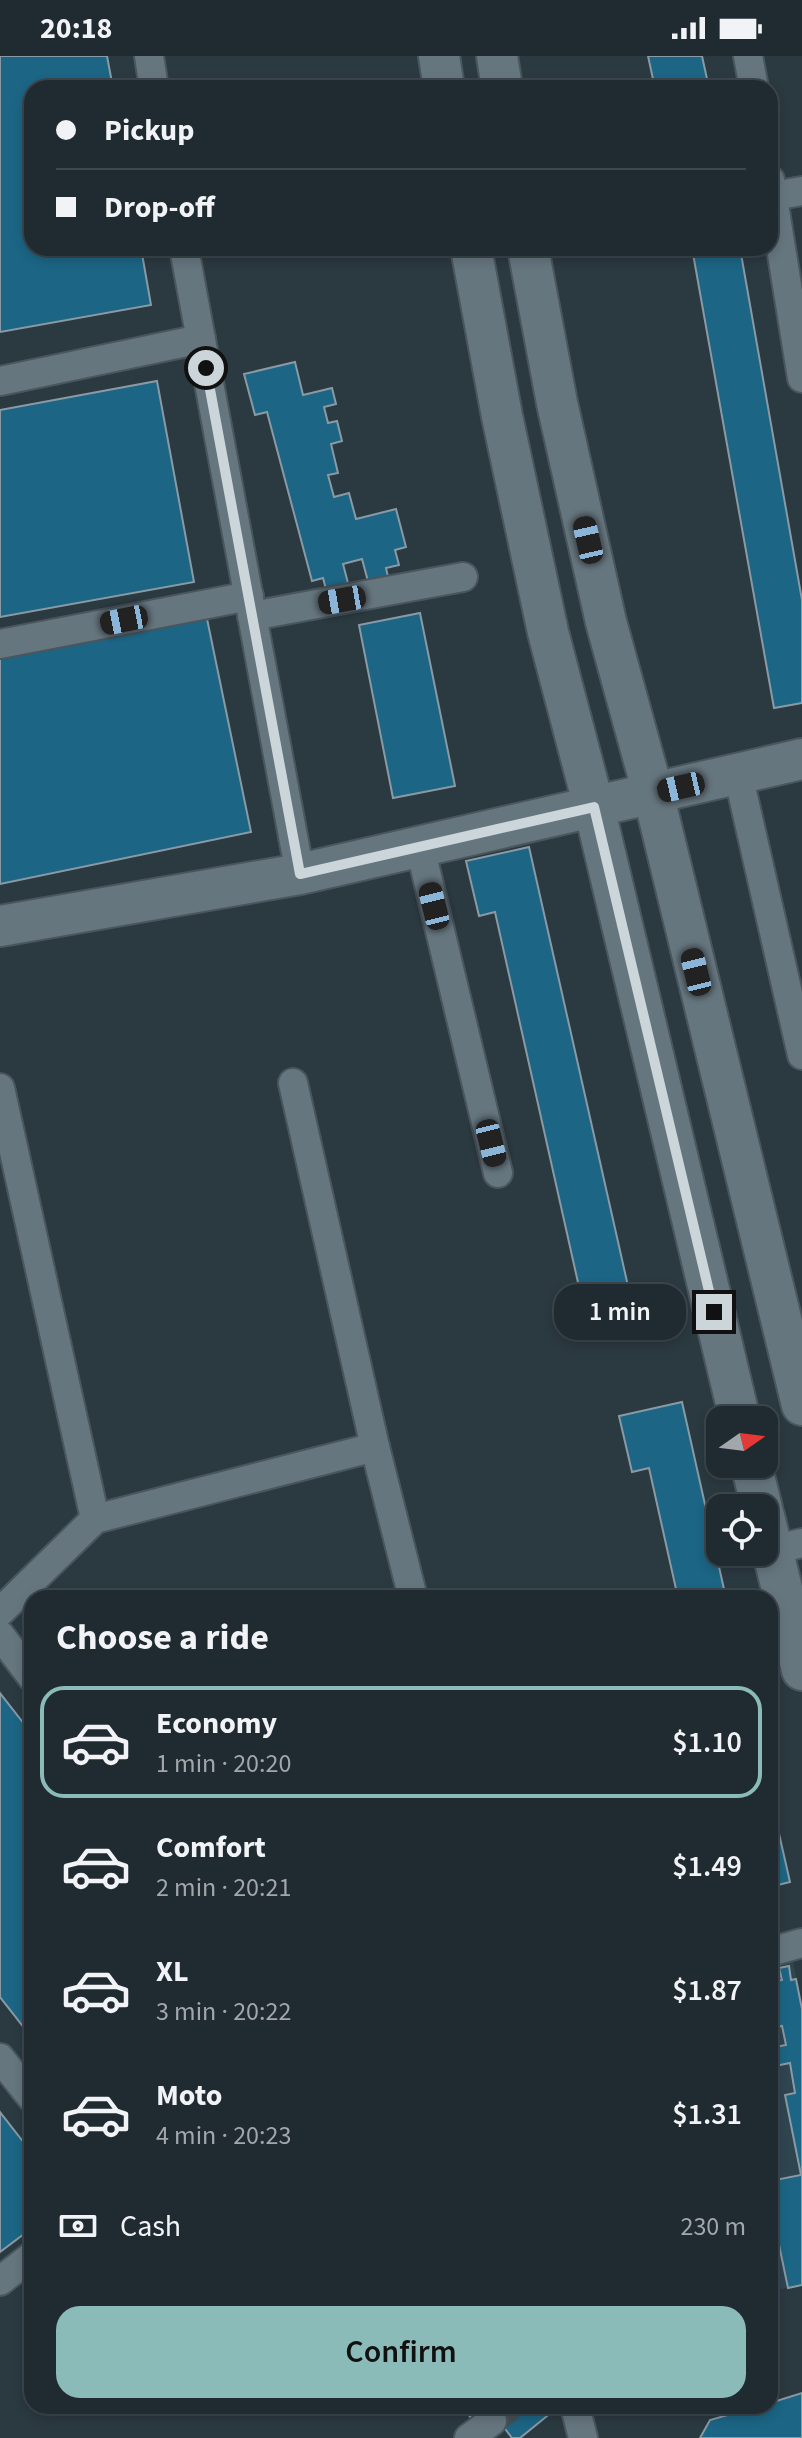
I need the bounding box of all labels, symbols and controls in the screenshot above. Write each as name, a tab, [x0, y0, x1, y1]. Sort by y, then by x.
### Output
text: 20:18	[40, 7, 112, 50]
text: Pickup	[104, 109, 194, 152]
text: Drop-off	[104, 186, 215, 229]
route start	[188, 350, 224, 386]
car	[571, 514, 605, 566]
car	[316, 584, 368, 616]
car	[98, 604, 150, 636]
car	[655, 770, 707, 804]
car	[417, 880, 451, 932]
car	[679, 946, 713, 998]
car	[474, 1117, 508, 1169]
callout: 1 min	[554, 1284, 686, 1340]
text: 1 min	[589, 1293, 651, 1330]
route end	[696, 1294, 732, 1330]
north arrow	[706, 1406, 778, 1478]
map controls	[706, 1406, 778, 1566]
button: locate	[706, 1494, 778, 1566]
text: Choose a ride	[56, 1612, 269, 1663]
text: Economy	[156, 1702, 277, 1745]
icon: car	[60, 1706, 132, 1778]
text: $1.10	[672, 1721, 742, 1764]
text: 1 min · 20:20	[156, 1745, 291, 1782]
text: Comfort	[156, 1826, 266, 1869]
icon: car	[60, 1830, 132, 1902]
text: $1.49	[672, 1845, 742, 1888]
text: 2 min · 20:21	[156, 1869, 291, 1906]
text: XL	[156, 1950, 189, 1993]
icon: car	[60, 1954, 132, 2026]
text: $1.87	[672, 1969, 742, 2012]
text: 3 min · 20:22	[156, 1993, 291, 2030]
text: Moto	[156, 2074, 222, 2117]
icon: car	[60, 2078, 132, 2150]
text: $1.31	[672, 2093, 742, 2136]
text: 4 min · 20:23	[156, 2117, 291, 2154]
icon: cash	[56, 2204, 100, 2248]
text: Cash	[120, 2205, 181, 2248]
text: 230 m	[680, 2208, 746, 2245]
button: Confirm	[56, 2306, 746, 2398]

